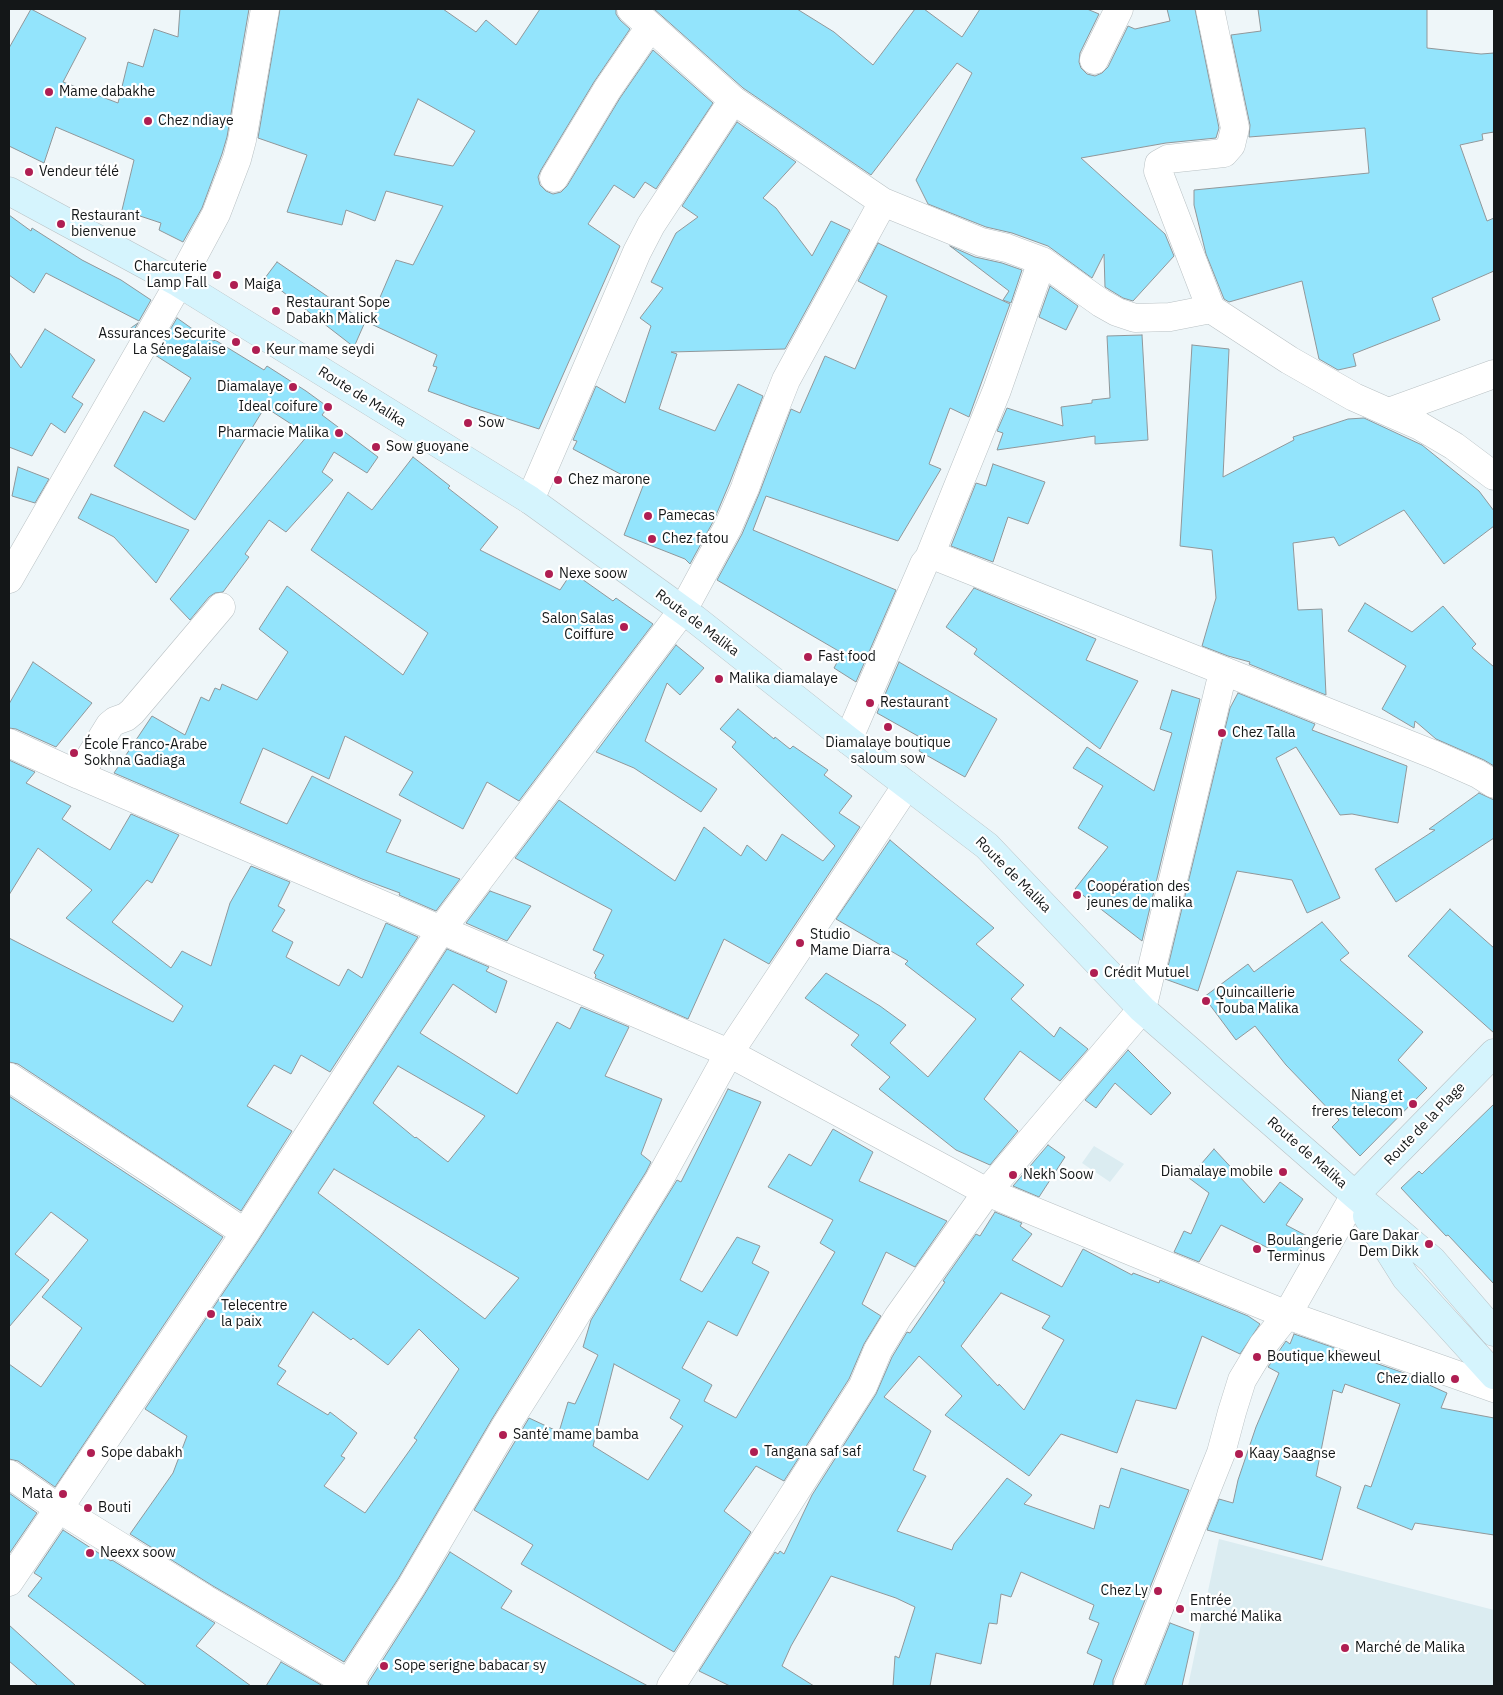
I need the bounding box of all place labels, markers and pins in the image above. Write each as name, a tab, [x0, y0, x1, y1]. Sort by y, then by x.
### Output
place label: Mame dabakhe	[59, 84, 155, 100]
marker: Mame dabakhe	[43, 86, 55, 98]
place label: Chez ndiaye	[158, 113, 234, 129]
marker: Chez ndiaye	[142, 115, 154, 127]
place label: Vendeur télé	[39, 164, 119, 180]
marker: Vendeur télé	[23, 166, 35, 178]
place label: Restaurant bienvenue	[71, 208, 140, 240]
marker: Restaurant bienvenue	[55, 218, 67, 230]
place label: Charcuterie Lamp Fall	[134, 259, 207, 292]
marker: Charcuterie Lamp Fall	[211, 269, 223, 281]
place label: Maiga	[244, 277, 281, 293]
marker: Maiga	[228, 279, 240, 291]
place label: Restaurant Sope Dabakh Malick	[286, 295, 390, 328]
marker: Restaurant Sope Dabakh Malick	[270, 305, 282, 317]
place label: Assurances Securite La Sénegalaise	[98, 326, 226, 358]
marker: Assurances Securite La Sénegalaise	[230, 336, 242, 348]
place label: Keur mame seydi	[266, 342, 374, 358]
marker: Keur mame seydi	[250, 344, 262, 356]
place label: Diamalaye	[217, 379, 283, 395]
marker: Diamalaye	[287, 381, 299, 393]
place label: Ideal coifure	[239, 399, 318, 415]
marker: Ideal coifure	[322, 401, 334, 413]
place label: Sow	[478, 415, 505, 431]
marker: Sow	[462, 417, 474, 429]
place label: Pharmacie Malika	[218, 425, 329, 441]
marker: Pharmacie Malika	[333, 427, 345, 439]
place label: Sow guoyane	[386, 439, 469, 455]
marker: Sow guoyane	[370, 441, 382, 453]
place label: Chez marone	[568, 472, 650, 488]
marker: Chez marone	[552, 474, 564, 486]
place label: Pamecas	[658, 508, 715, 524]
marker: Pamecas	[642, 510, 654, 522]
place label: Chez fatou	[662, 531, 729, 547]
marker: Chez fatou	[646, 533, 658, 545]
place label: Nexe soow	[559, 566, 628, 582]
marker: Nexe soow	[543, 568, 555, 580]
place label: Salon Salas Coiffure	[542, 611, 614, 644]
marker: Salon Salas Coiffure	[618, 621, 630, 633]
place label: Fast food	[818, 649, 876, 665]
marker: Fast food	[802, 651, 814, 663]
place label: Malika diamalaye	[729, 671, 838, 687]
marker: Malika diamalaye	[713, 673, 725, 685]
place label: Restaurant	[880, 695, 949, 711]
marker: Restaurant	[864, 697, 876, 709]
marker: Diamalaye boutique saloum sow	[882, 721, 894, 733]
place label: Chez Talla	[1232, 725, 1296, 741]
marker: Chez Talla	[1216, 727, 1228, 739]
place label: Diamalaye boutique saloum sow	[825, 735, 951, 768]
place label: École Franco-Arabe Sokhna Gadiaga	[84, 737, 207, 770]
marker: École Franco-Arabe Sokhna Gadiaga	[68, 747, 80, 759]
place label: Coopération des jeunes de malika	[1087, 879, 1193, 912]
marker: Coopération des jeunes de malika	[1071, 889, 1083, 901]
place label: Studio Mame Diarra	[810, 927, 890, 960]
marker: Studio Mame Diarra	[794, 937, 806, 949]
place label: Crédit Mutuel	[1104, 965, 1189, 981]
marker: Crédit Mutuel	[1088, 967, 1100, 979]
place label: Quincaillerie Touba Malika	[1216, 985, 1299, 1018]
marker: Quincaillerie Touba Malika	[1200, 995, 1212, 1007]
place label: Niang et freres telecom	[1312, 1088, 1403, 1120]
marker: Niang et freres telecom	[1407, 1098, 1419, 1110]
place label: Diamalaye mobile	[1161, 1164, 1273, 1180]
marker: Diamalaye mobile	[1277, 1166, 1289, 1178]
place label: Nekh Soow	[1023, 1167, 1094, 1183]
marker: Nekh Soow	[1007, 1169, 1019, 1181]
place label: Gare Dakar Dem Dikk	[1349, 1228, 1419, 1260]
place label: Boulangerie Terminus	[1267, 1233, 1342, 1266]
marker: Gare Dakar Dem Dikk	[1423, 1238, 1435, 1250]
marker: Boulangerie Terminus	[1251, 1243, 1263, 1255]
place label: Telecentre la paix	[221, 1298, 288, 1330]
marker: Telecentre la paix	[205, 1308, 217, 1320]
place label: Boutique kheweul	[1267, 1349, 1380, 1365]
marker: Boutique kheweul	[1251, 1351, 1263, 1363]
place label: Chez diallo	[1376, 1371, 1445, 1387]
marker: Chez diallo	[1449, 1373, 1461, 1385]
place label: Santé mame bamba	[513, 1427, 639, 1443]
marker: Santé mame bamba	[497, 1429, 509, 1441]
place label: Tangana saf saf	[764, 1444, 861, 1460]
place label: Sope dabakh	[101, 1445, 183, 1461]
marker: Tangana saf saf	[748, 1446, 760, 1458]
place label: Kaay Saagnse	[1249, 1446, 1336, 1462]
marker: Sope dabakh	[85, 1447, 97, 1459]
marker: Kaay Saagnse	[1233, 1448, 1245, 1460]
place label: Mata	[22, 1486, 53, 1502]
marker: Mata	[57, 1488, 69, 1500]
place label: Bouti	[98, 1500, 131, 1516]
marker: Bouti	[82, 1502, 94, 1514]
place label: Neexx soow	[100, 1545, 176, 1561]
marker: Neexx soow	[84, 1547, 96, 1559]
place label: Chez Ly	[1100, 1583, 1148, 1599]
marker: Chez Ly	[1152, 1585, 1164, 1597]
place label: Entrée marché Malika	[1190, 1593, 1282, 1625]
marker: Entrée marché Malika	[1174, 1603, 1186, 1615]
place label: Marché de Malika	[1355, 1640, 1465, 1656]
marker: Marché de Malika	[1339, 1642, 1351, 1654]
place label: Sope serigne babacar sy	[394, 1658, 546, 1674]
marker: Sope serigne babacar sy	[378, 1660, 390, 1672]

